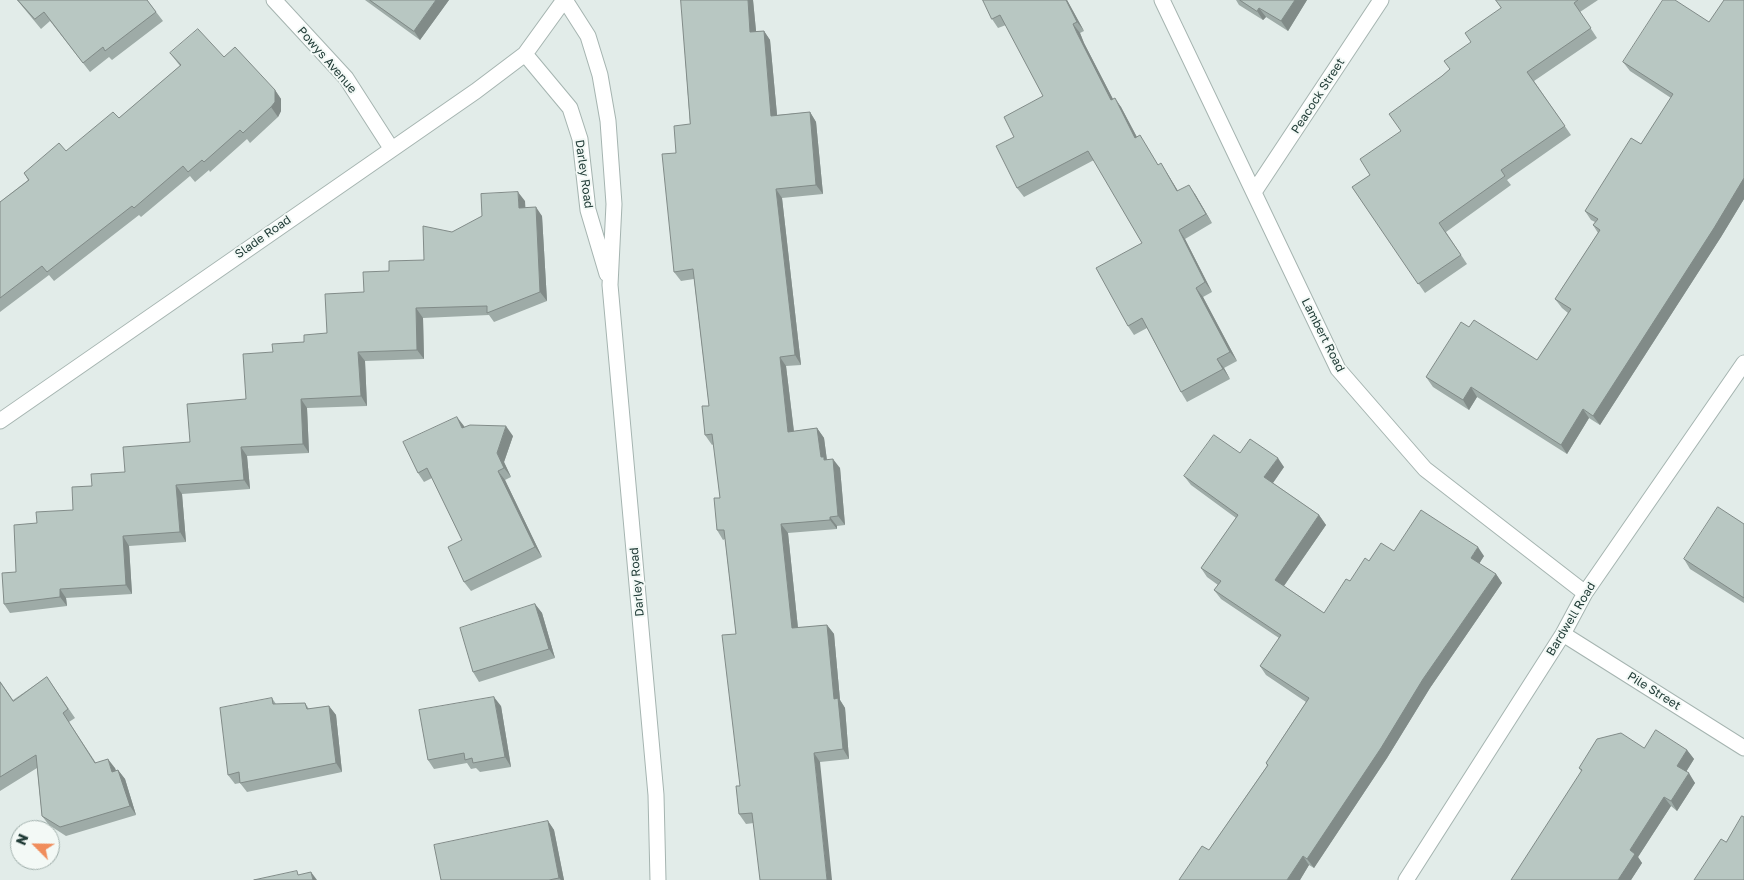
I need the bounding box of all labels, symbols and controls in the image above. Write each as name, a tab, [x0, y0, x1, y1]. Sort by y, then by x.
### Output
street label: Powys Avenue	[294, 24, 360, 96]
street label: Peacock Street	[1288, 56, 1348, 136]
street label: Darley Road	[572, 139, 596, 209]
street label: Slade Road	[232, 212, 294, 262]
street label: Lambert Road	[1298, 296, 1348, 374]
street label: Darley Road	[627, 547, 647, 617]
street label: Bardwell Road	[1543, 580, 1599, 658]
street label: Pile Street	[1625, 669, 1683, 713]
north arrow	[10, 820, 60, 870]
text: N	[12, 831, 32, 848]

